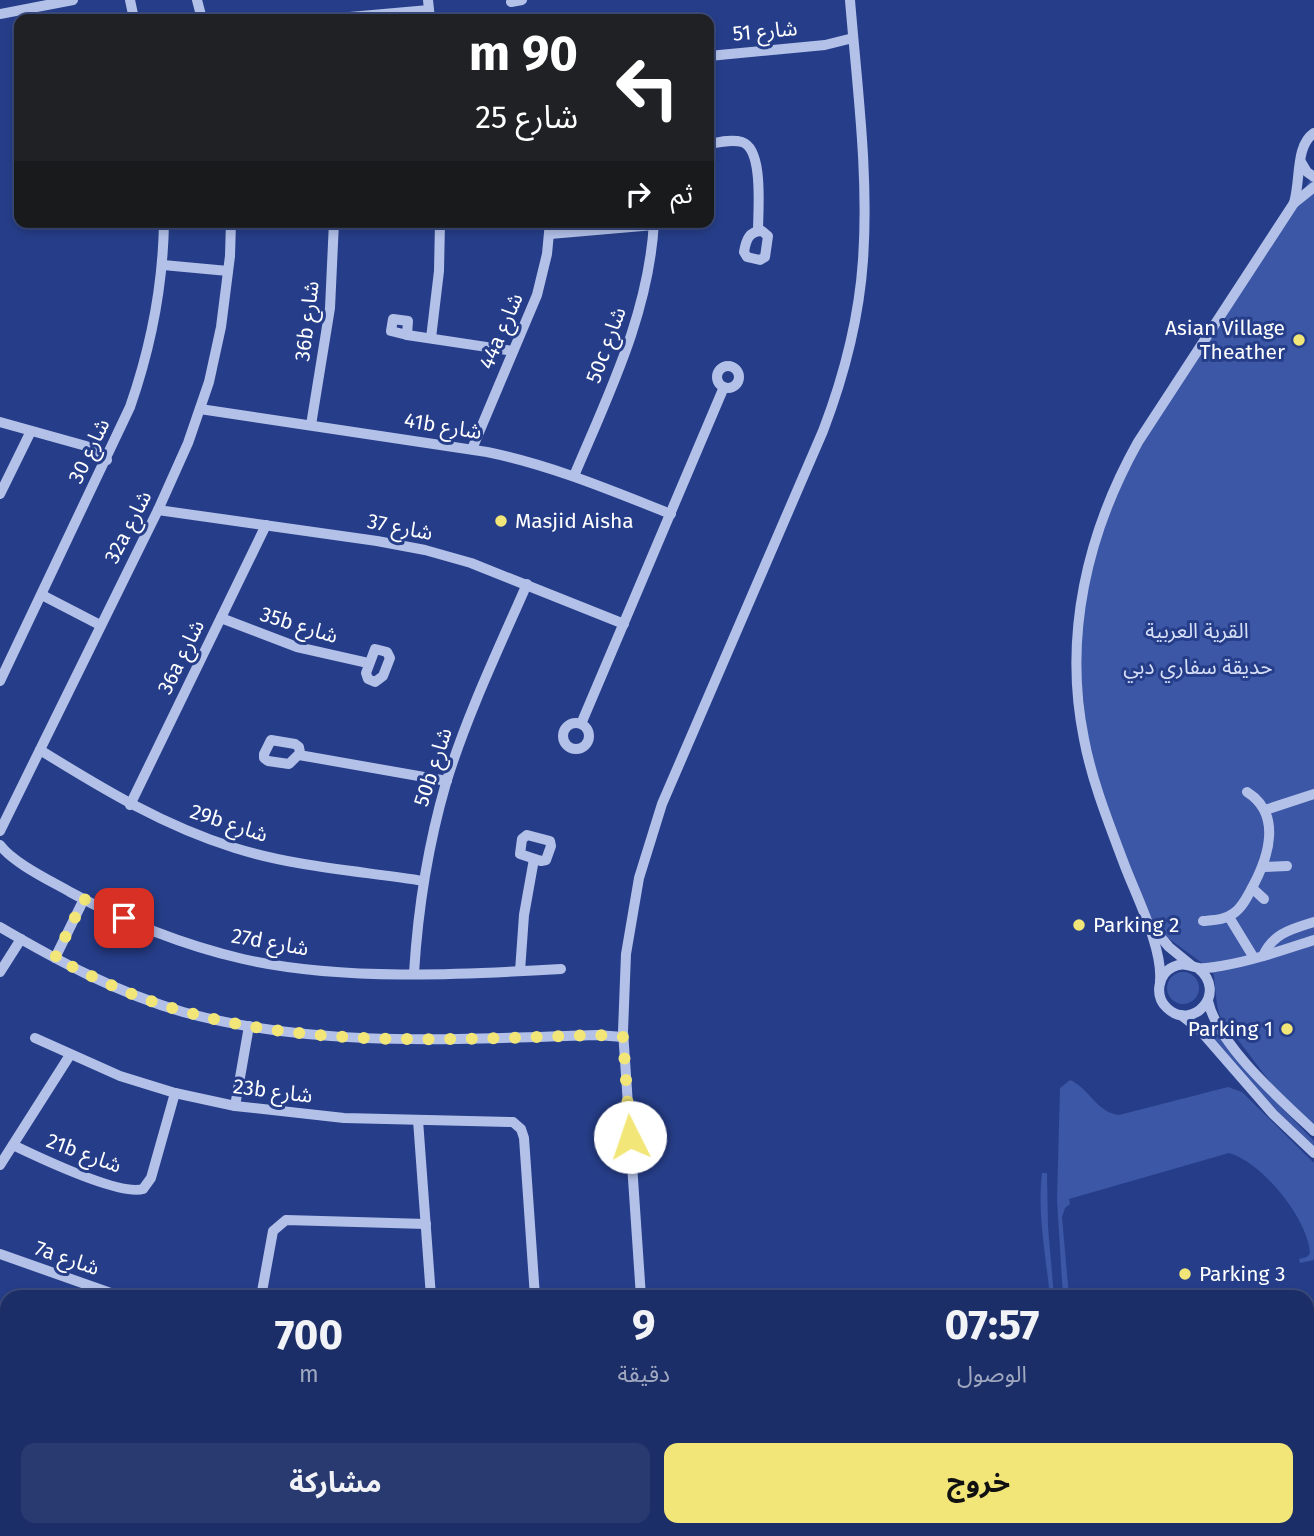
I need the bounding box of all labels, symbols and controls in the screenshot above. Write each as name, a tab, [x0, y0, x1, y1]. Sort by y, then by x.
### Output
street label: شارع 51	[731, 15, 799, 49]
text: 90 m	[469, 24, 578, 83]
icon: left	[602, 42, 693, 133]
text: شارع 25	[475, 98, 578, 136]
icon: right	[619, 175, 657, 213]
text: ثم	[671, 179, 693, 210]
street label: 36b شارع	[289, 279, 327, 363]
street label: 44a شارع	[473, 289, 530, 374]
street label: 50c شارع	[580, 304, 634, 387]
place label: Asian Village Theather	[1165, 315, 1285, 365]
marker: Asian Village Theather	[1291, 332, 1307, 348]
street label: 41b شارع	[402, 407, 484, 447]
street label: شارع 30	[63, 414, 117, 488]
street label: 32a شارع	[99, 486, 159, 569]
street label: شارع 37	[365, 508, 435, 548]
place label: Masjid Aisha	[515, 508, 634, 534]
marker: Masjid Aisha	[493, 513, 509, 529]
street label: 35b شارع	[256, 601, 341, 651]
street label: 36a شارع	[152, 616, 212, 699]
park label: القرية العربية	[1145, 618, 1249, 644]
park label: حديقة سفاري دبي	[1123, 654, 1273, 683]
street label: 50b شارع	[408, 724, 460, 810]
street label: 29b شارع	[186, 798, 271, 850]
pin	[94, 888, 154, 948]
icon: arrive	[105, 899, 143, 937]
place label: Parking 2	[1093, 912, 1179, 938]
marker: Parking 2	[1071, 917, 1087, 933]
street label: 27d شارع	[229, 922, 311, 964]
place label: Parking 1	[1188, 1016, 1273, 1042]
marker: Parking 1	[1279, 1021, 1295, 1037]
street label: 23b شارع	[232, 1073, 314, 1111]
position arrow	[593, 1100, 667, 1174]
street label: 21b شارع	[42, 1127, 125, 1180]
street label: 7a شارع	[31, 1235, 103, 1283]
place label: Parking 3	[1199, 1261, 1286, 1287]
marker: Parking 3	[1177, 1266, 1193, 1282]
text: 9	[632, 1300, 656, 1350]
text: 07:57	[945, 1300, 1039, 1350]
text: 700	[275, 1310, 343, 1360]
text: m	[299, 1360, 319, 1388]
text: دقيقة	[618, 1360, 670, 1388]
text: الوصول	[957, 1360, 1027, 1388]
button: مشاركة	[21, 1443, 650, 1523]
button: خروج	[664, 1443, 1293, 1523]

